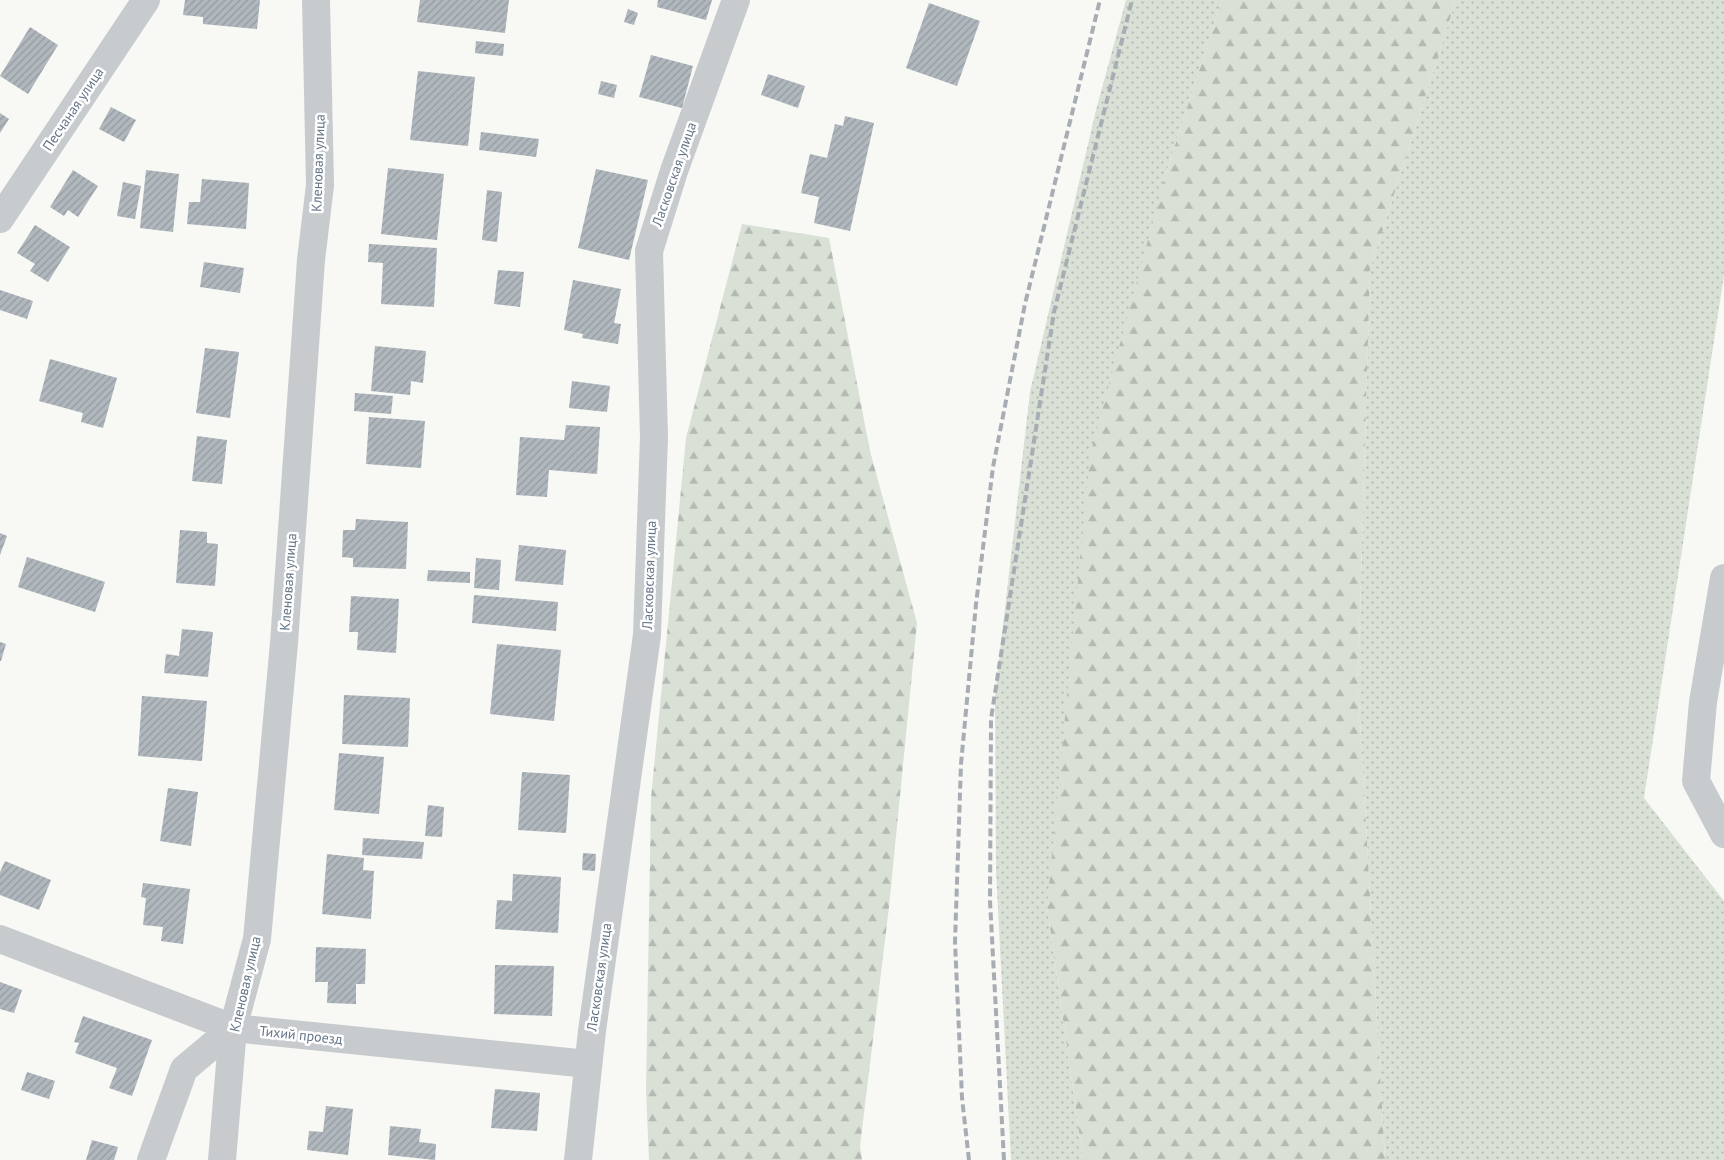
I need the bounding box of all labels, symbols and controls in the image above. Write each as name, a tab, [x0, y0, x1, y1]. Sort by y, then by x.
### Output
street label: Песчаная улица	[38, 64, 108, 154]
street label: Кленовая улица	[307, 114, 329, 212]
street label: Ласковская улица	[647, 119, 700, 229]
street label: Ласковская улица	[638, 520, 660, 631]
street label: Кленовая улица	[276, 533, 300, 631]
street label: Ласковская улица	[582, 922, 616, 1033]
street label: Кленовая улица	[225, 934, 265, 1034]
street label: Тихий проезд	[259, 1022, 344, 1048]

